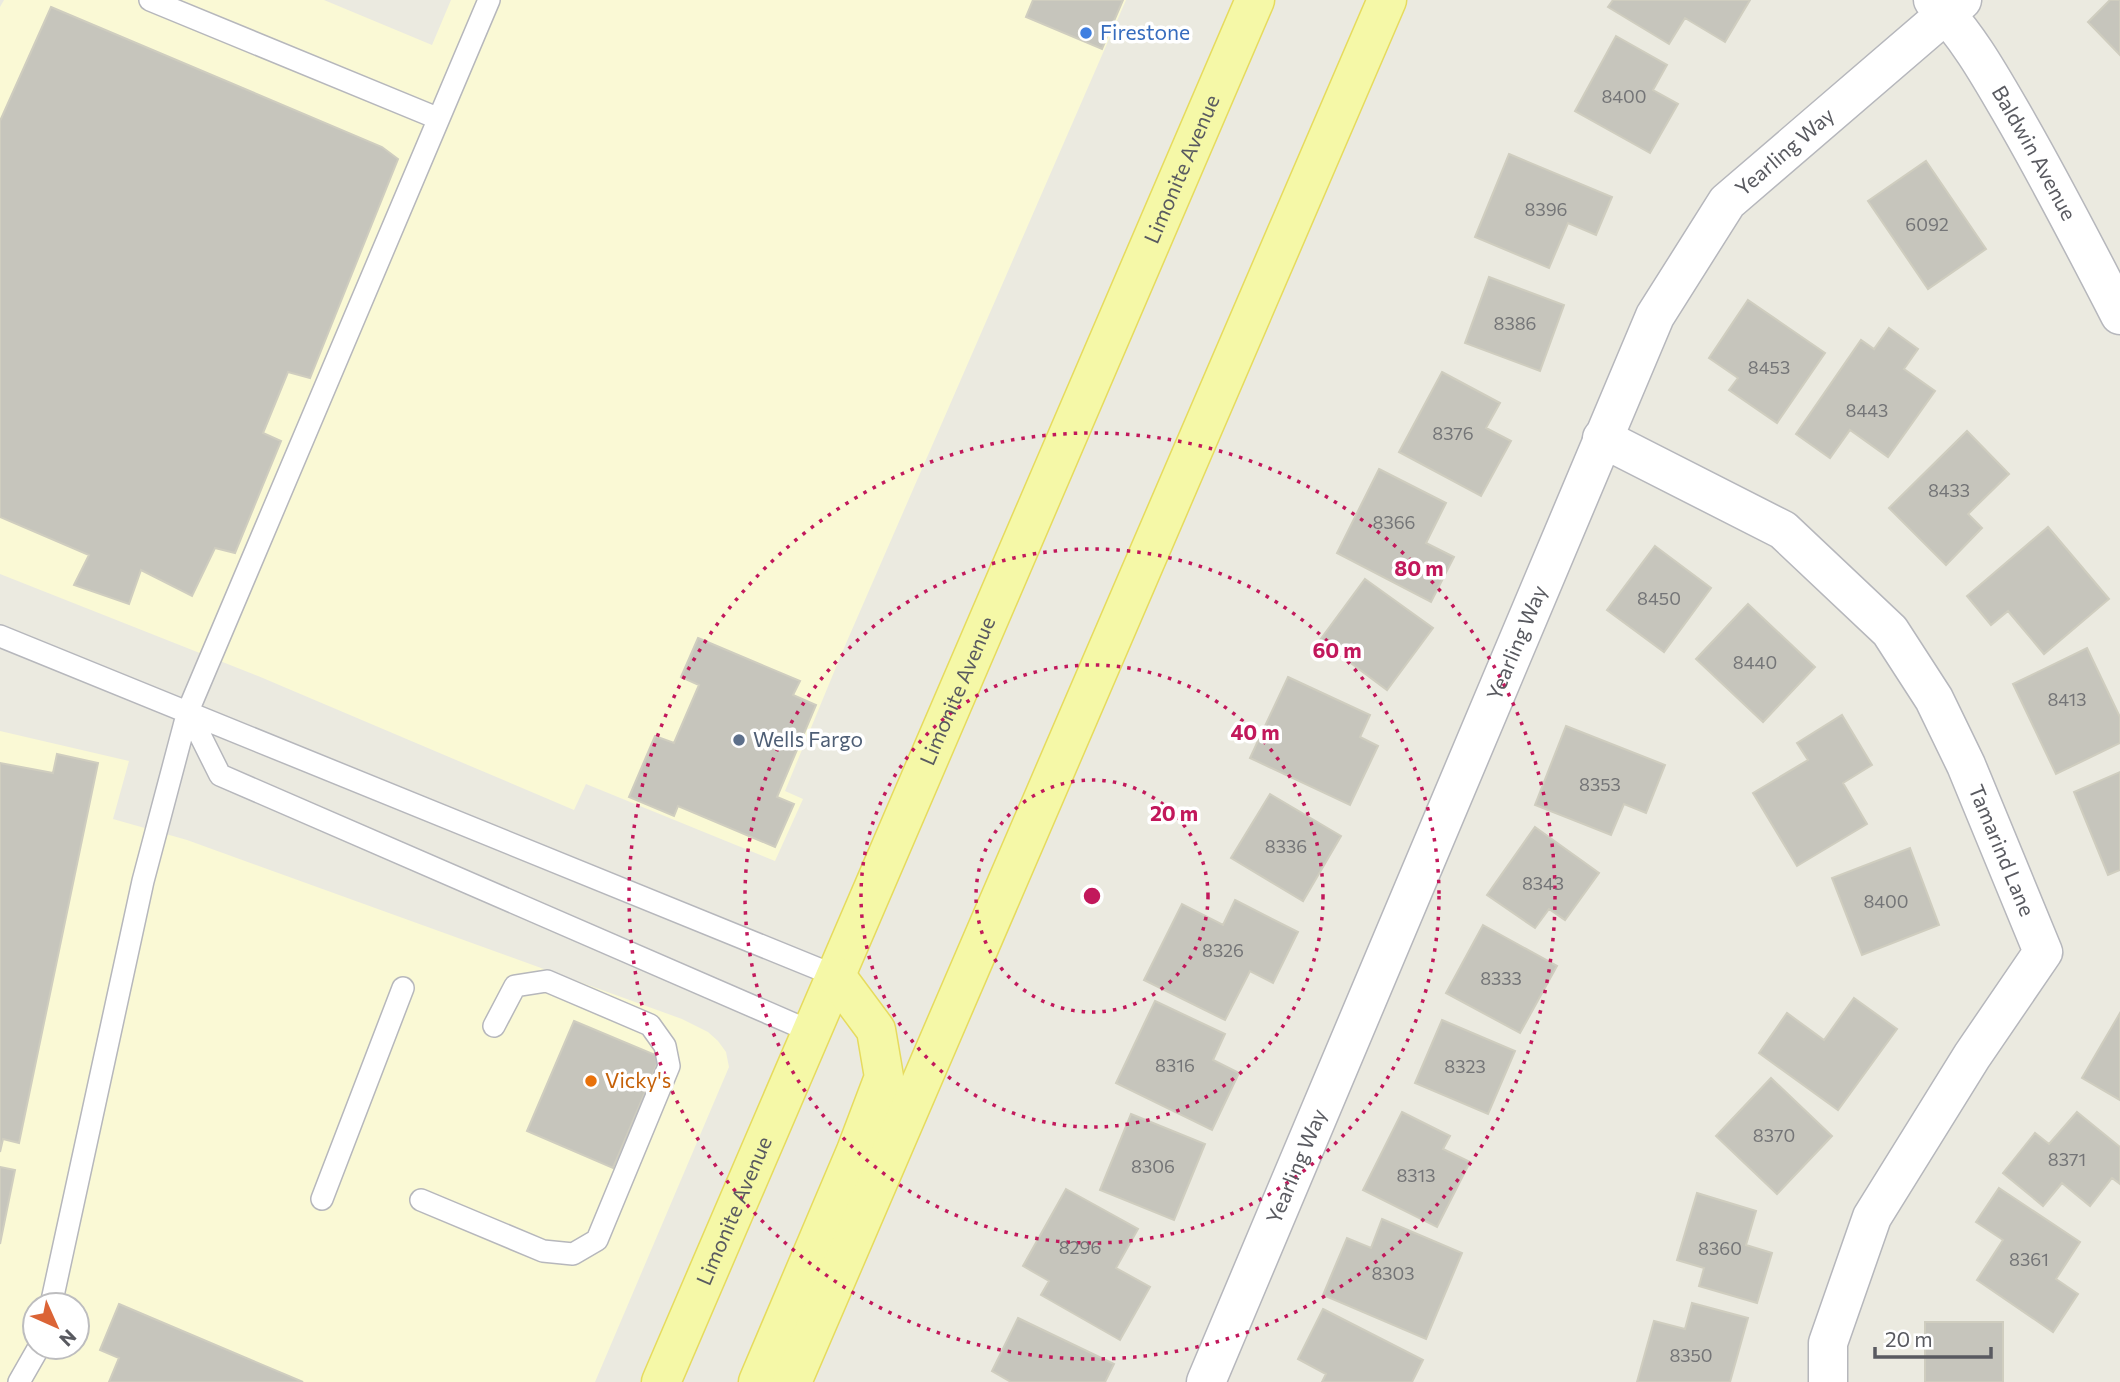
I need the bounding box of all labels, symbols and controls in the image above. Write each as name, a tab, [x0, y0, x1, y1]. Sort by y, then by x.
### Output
place label: Firestone	[1100, 19, 1190, 44]
marker: Firestone	[1078, 25, 1094, 41]
street label: Baldwin Avenue	[1987, 81, 2082, 224]
house number: 8400	[1601, 85, 1647, 107]
street label: Limonite Avenue	[1138, 91, 1224, 247]
street label: Yearling Way	[1729, 102, 1839, 200]
house number: 8396	[1525, 198, 1568, 220]
house number: 6092	[1905, 213, 1949, 235]
house number: 8386	[1494, 312, 1537, 334]
house number: 8453	[1748, 356, 1790, 378]
house number: 8443	[1846, 399, 1888, 421]
house number: 8376	[1432, 422, 1474, 444]
house number: 8433	[1928, 479, 1970, 501]
house number: 8366	[1373, 511, 1416, 533]
text: 80 m	[1394, 555, 1444, 580]
street label: Yearling Way	[1481, 581, 1551, 704]
house number: 8450	[1637, 587, 1681, 609]
street label: Limonite Avenue	[914, 612, 1000, 769]
text: 60 m	[1312, 637, 1362, 662]
house number: 8440	[1733, 651, 1777, 673]
house number: 8413	[2047, 688, 2087, 710]
text: 40 m	[1230, 719, 1280, 744]
place label: Wells Fargo	[753, 726, 863, 751]
marker: Wells Fargo	[731, 732, 747, 748]
house number: 8353	[1579, 773, 1621, 795]
street label: Tamarind Lane	[1964, 780, 2041, 919]
text: 20 m	[1150, 800, 1198, 825]
house number: 8336	[1265, 835, 1307, 857]
house number: 8343	[1522, 872, 1564, 894]
centre of rings	[1080, 884, 1104, 908]
house number: 8400	[1863, 890, 1909, 912]
house number: 8326	[1202, 939, 1244, 961]
house number: 8333	[1480, 967, 1522, 989]
house number: 8316	[1155, 1054, 1195, 1076]
house number: 8323	[1444, 1055, 1486, 1077]
place label: Vicky's	[605, 1067, 671, 1092]
marker: Vicky's	[583, 1073, 599, 1089]
street label: Yearling Way	[1260, 1104, 1331, 1227]
house number: 8370	[1753, 1124, 1795, 1146]
street label: Limonite Avenue	[690, 1132, 776, 1289]
house number: 8371	[2048, 1148, 2086, 1170]
house number: 8306	[1131, 1155, 1175, 1177]
house number: 8313	[1396, 1164, 1436, 1186]
house number: 8296	[1059, 1236, 1101, 1258]
house number: 8360	[1698, 1237, 1742, 1259]
house number: 8361	[2009, 1248, 2049, 1270]
house number: 8303	[1371, 1262, 1415, 1284]
north arrow	[21, 1291, 91, 1361]
scale bar	[1875, 1316, 1990, 1360]
text: N	[55, 1325, 82, 1352]
text: 20 m	[1885, 1326, 1933, 1351]
house number: 8350	[1669, 1344, 1713, 1366]

